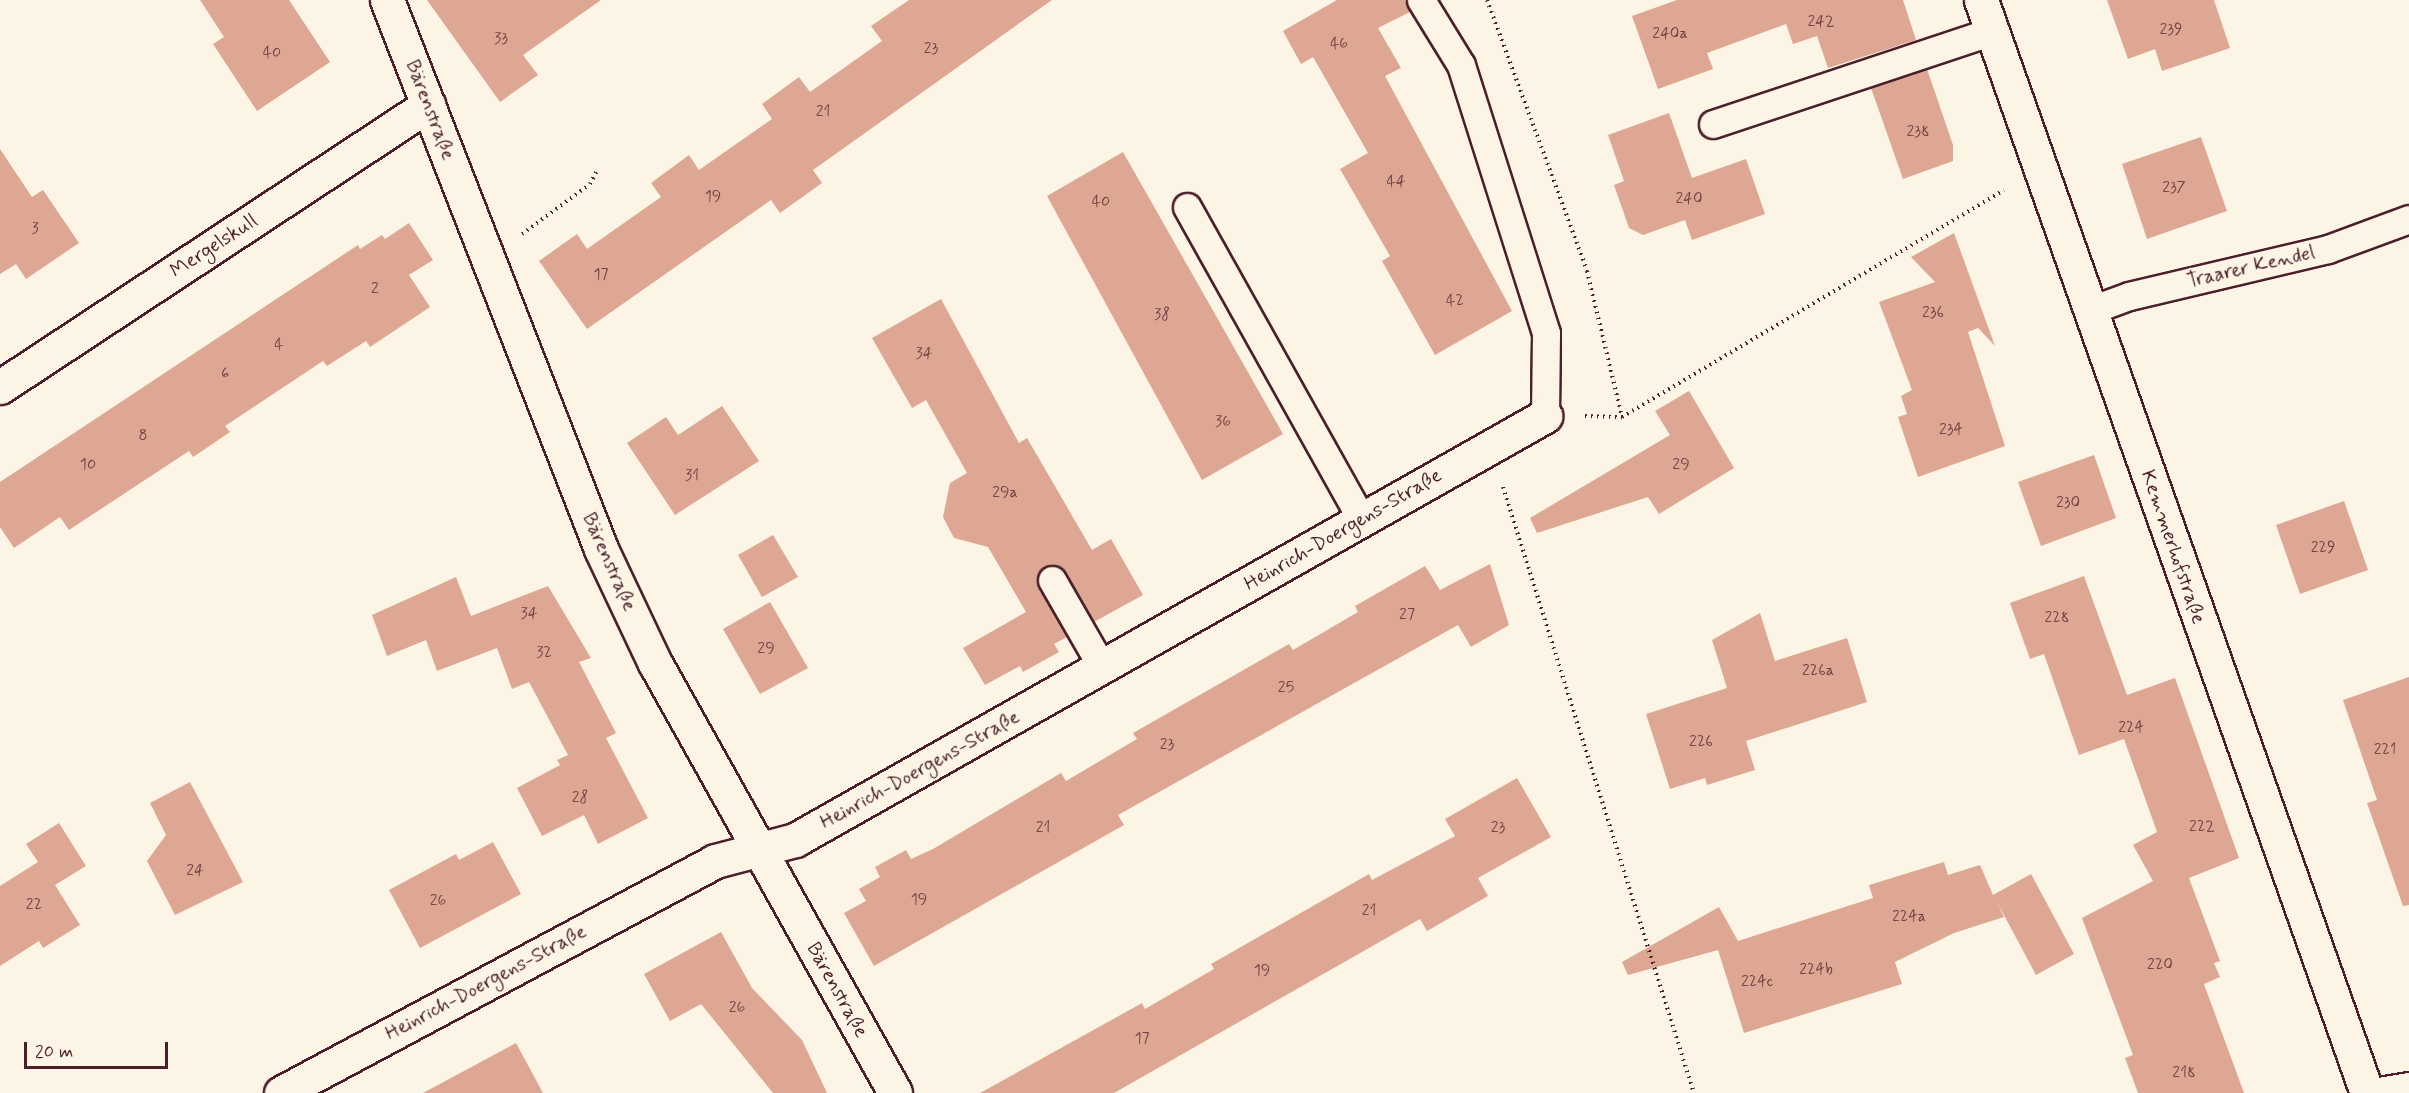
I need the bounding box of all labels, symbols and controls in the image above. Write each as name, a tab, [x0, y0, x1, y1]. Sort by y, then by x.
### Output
house number: 242	[1807, 12, 1835, 32]
house number: 239	[2159, 20, 2183, 40]
house number: 240a	[1652, 24, 1688, 44]
house number: 33	[494, 29, 508, 49]
house number: 46	[1330, 34, 1348, 54]
house number: 23	[924, 39, 938, 59]
house number: 40	[263, 43, 281, 63]
street label: Bärenstraße	[400, 57, 460, 163]
house number: 21	[816, 102, 830, 122]
house number: 238	[1906, 122, 1930, 142]
house number: 44	[1386, 172, 1406, 192]
house number: 237	[2162, 178, 2186, 198]
house number: 19	[705, 187, 721, 207]
house number: 240	[1675, 189, 1703, 209]
house number: 40	[1092, 192, 1110, 212]
street label: Mergelskull	[166, 209, 262, 283]
house number: 3	[31, 219, 39, 239]
street label: Traarer Kendel	[2186, 241, 2316, 293]
house number: 17	[593, 265, 609, 285]
house number: 2	[371, 279, 379, 299]
house number: 42	[1446, 291, 1464, 311]
house number: 236	[1922, 303, 1944, 323]
house number: 38	[1154, 305, 1170, 325]
house number: 4	[274, 335, 284, 355]
house number: 34	[916, 344, 932, 364]
house number: 6	[221, 364, 229, 384]
house number: 36	[1215, 412, 1231, 432]
house number: 234	[1939, 420, 1963, 440]
house number: 8	[138, 426, 148, 446]
house number: 10	[80, 455, 96, 475]
house number: 29	[1672, 455, 1690, 475]
street label: Heinrich-Doergens-Straße	[1240, 464, 1446, 596]
house number: 31	[685, 466, 699, 486]
street label: Kemmerhofstraße	[2135, 467, 2211, 627]
house number: 29a	[992, 483, 1018, 503]
house number: 230	[2056, 493, 2080, 513]
street label: Bärenstraße	[577, 509, 641, 615]
house number: 229	[2311, 538, 2335, 558]
house number: 34	[521, 604, 537, 624]
house number: 27	[1399, 605, 1415, 625]
house number: 228	[2045, 608, 2069, 628]
house number: 29	[757, 639, 775, 659]
house number: 32	[536, 643, 552, 663]
house number: 226a	[1802, 661, 1834, 681]
house number: 25	[1278, 678, 1294, 698]
street label: Heinrich-Doergens-Straße	[816, 705, 1024, 835]
house number: 224	[2118, 718, 2144, 738]
house number: 226	[1689, 732, 1713, 752]
house number: 23	[1160, 735, 1174, 755]
house number: 221	[2374, 740, 2396, 760]
house number: 28	[572, 788, 588, 808]
house number: 222	[2189, 817, 2215, 837]
house number: 21	[1036, 818, 1050, 838]
house number: 23	[1491, 818, 1505, 838]
house number: 24	[186, 861, 204, 881]
house number: 19	[911, 890, 927, 910]
house number: 26	[430, 891, 446, 911]
house number: 22	[26, 895, 42, 915]
house number: 21	[1362, 901, 1376, 921]
house number: 224a	[1892, 907, 1926, 927]
street label: Heinrich-Doergens-Straße	[381, 920, 591, 1046]
street label: Bärenstraße	[801, 938, 873, 1042]
house number: 220	[2147, 955, 2173, 975]
house number: 224b	[1799, 960, 1833, 980]
house number: 19	[1254, 961, 1270, 981]
house number: 224c	[1741, 972, 1773, 992]
house number: 26	[729, 998, 745, 1018]
house number: 17	[1134, 1029, 1150, 1049]
scale bar	[27, 1030, 171, 1068]
text: 20 m	[35, 1040, 73, 1064]
house number: 218	[2172, 1063, 2196, 1083]

